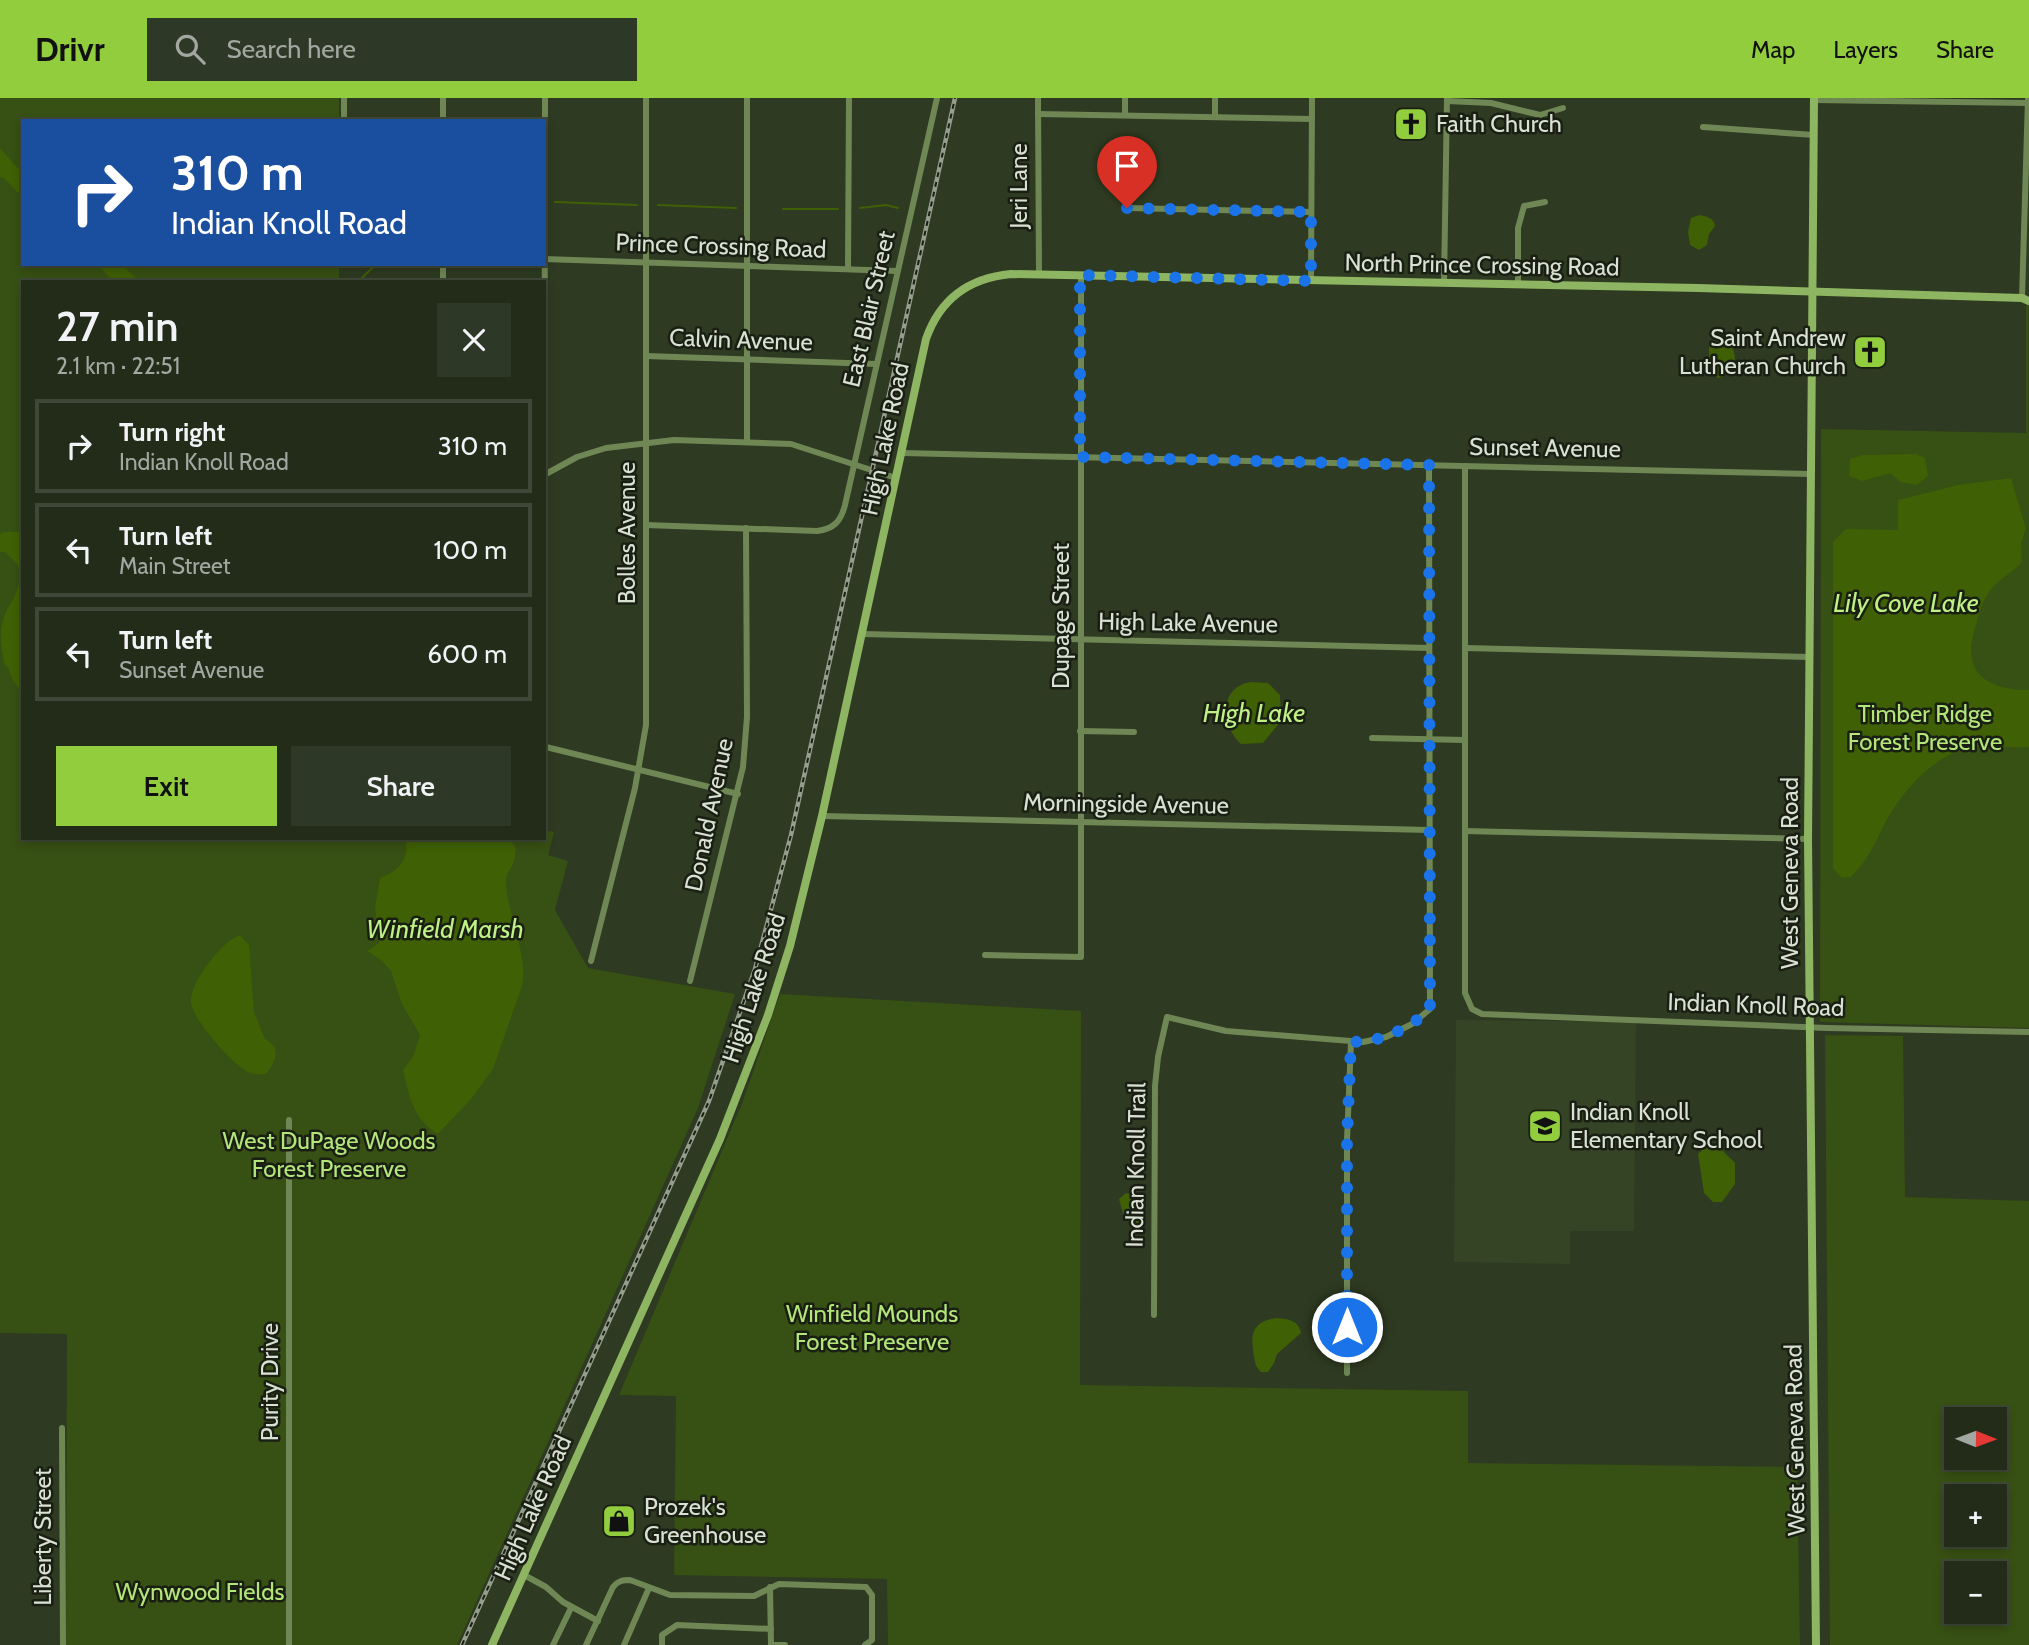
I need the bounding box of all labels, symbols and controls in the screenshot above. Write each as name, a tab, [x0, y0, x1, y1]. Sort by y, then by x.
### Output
search box	[147, 18, 637, 81]
text: Drivr	[35, 29, 105, 69]
icon: search	[171, 30, 209, 68]
text: Search here	[227, 33, 356, 65]
text: Map	[1751, 35, 1795, 64]
text: Layers	[1833, 35, 1898, 64]
text: Share	[1936, 35, 1994, 64]
church icon: Faith Church	[1392, 105, 1430, 143]
place label: Faith Church	[1436, 109, 1562, 138]
pin	[1097, 136, 1157, 208]
text: 310 m	[171, 143, 304, 202]
street label: Jeri Lane	[1004, 143, 1033, 230]
icon: right	[56, 147, 147, 238]
icon: arrive	[1108, 147, 1146, 185]
text: Indian Knoll Road	[171, 203, 407, 242]
street label: Prince Crossing Road	[615, 227, 827, 264]
street label: East Blair Street	[836, 228, 901, 390]
street label: North Prince Crossing Road	[1344, 248, 1620, 281]
text: 27 min	[56, 300, 178, 352]
button: close	[437, 303, 511, 377]
street label: Calvin Avenue	[669, 323, 813, 356]
place label: Saint Andrew Lutheran Church	[1679, 323, 1847, 380]
church icon: Saint Andrew Lutheran Church	[1851, 333, 1889, 371]
text: 2.1 km · 22:51	[56, 352, 180, 380]
street label: High Lake Road	[854, 360, 915, 518]
text: Turn right	[119, 416, 225, 448]
icon: right	[60, 427, 98, 465]
text: 310 m	[438, 430, 507, 462]
street label: Sunset Avenue	[1469, 432, 1621, 463]
text: Indian Knoll Road	[119, 448, 289, 476]
street label: Bolles Avenue	[612, 462, 641, 604]
text: Turn left	[119, 520, 212, 552]
icon: left	[60, 531, 98, 569]
text: 100 m	[434, 534, 507, 566]
street label: Dupage Street	[1046, 543, 1075, 689]
text: Main Street	[119, 552, 231, 580]
water label: Lily Cove Lake	[1833, 587, 1979, 619]
street label: High Lake Avenue	[1098, 606, 1278, 639]
text: Turn left	[119, 624, 212, 656]
icon: left	[60, 635, 98, 673]
text: 600 m	[427, 638, 507, 670]
text: Sunset Avenue	[119, 656, 264, 684]
water label: High Lake	[1203, 697, 1305, 729]
park label: Timber Ridge Forest Preserve	[1848, 699, 2002, 756]
street label: Donald Avenue	[678, 736, 739, 894]
button: Exit	[56, 746, 277, 826]
button: Share	[291, 746, 511, 826]
street label: West Geneva Road	[1775, 777, 1804, 969]
street label: Morningside Avenue	[1023, 787, 1229, 820]
street label: High Lake Road	[716, 909, 791, 1066]
water label: Winfield Marsh	[366, 913, 524, 945]
street label: Indian Knoll Road	[1667, 987, 1845, 1022]
street label: Indian Knoll Trail	[1120, 1082, 1151, 1248]
place label: Indian Knoll Elementary School	[1570, 1097, 1763, 1154]
school or university icon: Indian Knoll Elementary School	[1526, 1107, 1564, 1145]
park label: West DuPage Woods Forest Preserve	[222, 1126, 436, 1183]
position arrow	[1310, 1290, 1384, 1364]
park label: Winfield Mounds Forest Preserve	[786, 1299, 958, 1356]
street label: Purity Drive	[255, 1323, 284, 1441]
street label: West Geneva Road	[1778, 1344, 1811, 1536]
north arrow	[1944, 1407, 2007, 1470]
map controls	[1944, 1407, 2007, 1624]
street label: High Lake Road	[488, 1431, 577, 1585]
street label: Liberty Street	[28, 1468, 57, 1606]
button: +	[1944, 1484, 2007, 1547]
place label: Prozek's Greenhouse	[644, 1492, 766, 1549]
shop icon: Prozek's Greenhouse	[600, 1502, 638, 1540]
button: −	[1944, 1561, 2007, 1624]
park label: Wynwood Fields	[116, 1577, 284, 1606]

